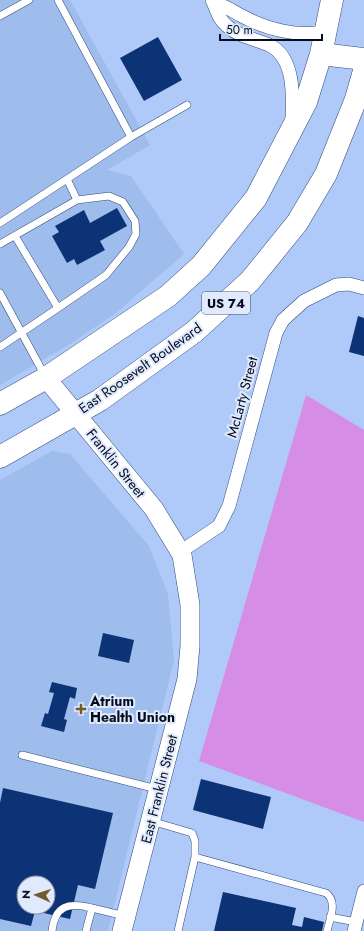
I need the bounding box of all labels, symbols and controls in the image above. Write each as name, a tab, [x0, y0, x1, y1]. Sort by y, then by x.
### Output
scale bar	[220, 16, 322, 42]
text: 50 m	[226, 21, 253, 39]
road number: US 74	[202, 292, 250, 314]
street label: East Roosevelt Boulevard	[74, 318, 206, 418]
street label: McLarty Street	[222, 354, 263, 440]
street label: Franklin Street	[82, 424, 150, 502]
place label: Atrium Health Union	[89, 691, 175, 727]
marker: Atrium Health Union	[75, 703, 87, 715]
street label: East Franklin Street	[136, 732, 182, 845]
north arrow	[16, 875, 56, 915]
text: N	[18, 890, 34, 899]

